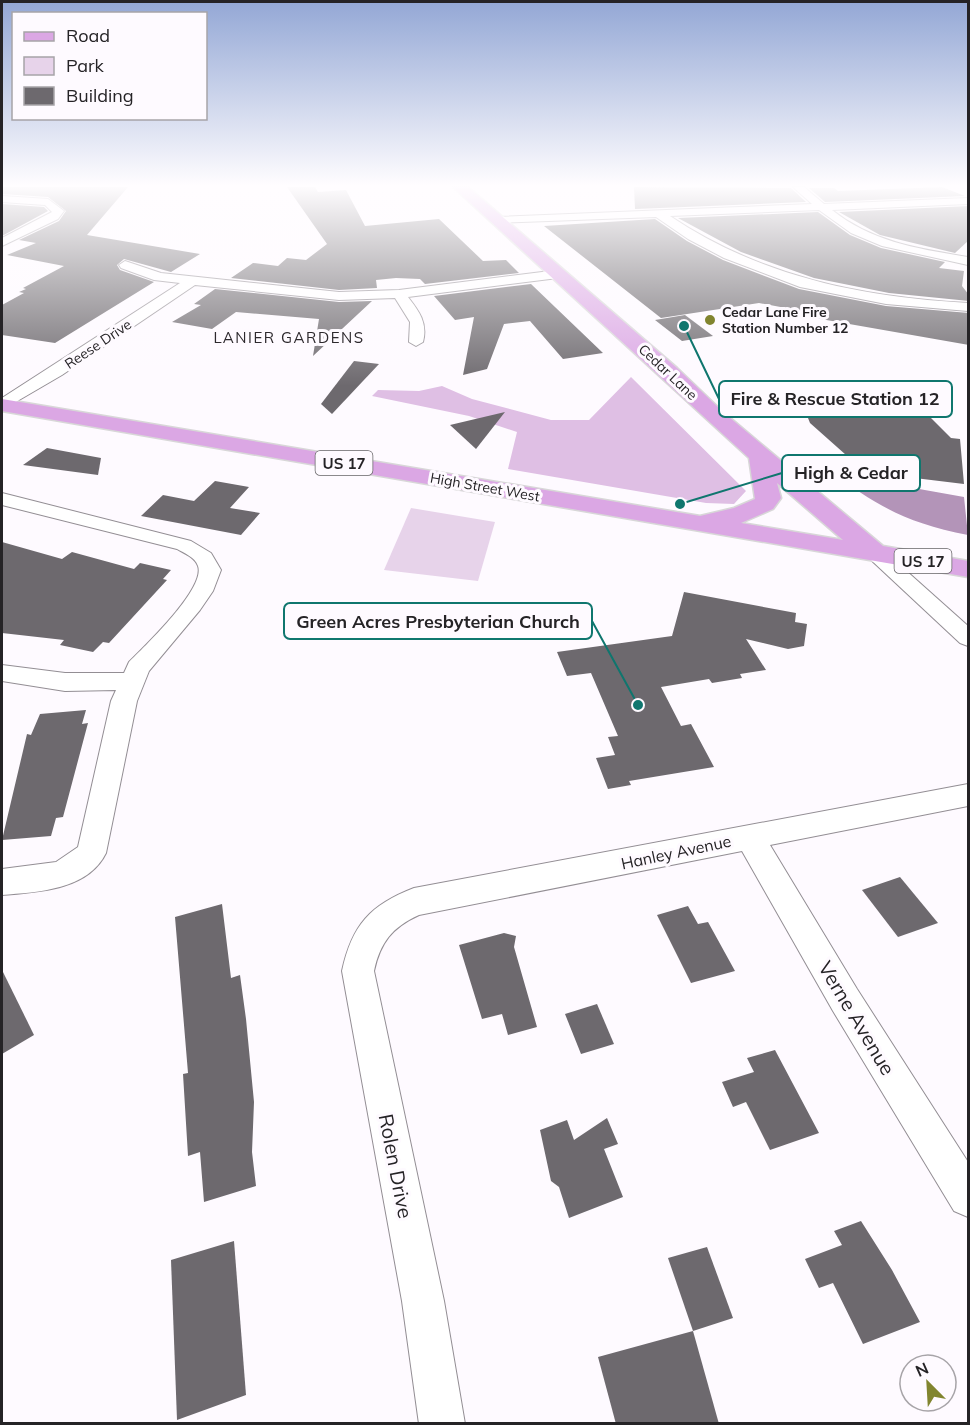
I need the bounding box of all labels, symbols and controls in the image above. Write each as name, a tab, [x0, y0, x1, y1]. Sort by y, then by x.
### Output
legend	[12, 12, 207, 120]
text: Road	[66, 24, 110, 47]
text: Park	[66, 54, 105, 77]
text: Building	[66, 84, 134, 107]
place label: Cedar Lane Fire Station Number 12	[722, 303, 848, 337]
marker: Cedar Lane Fire Station Number 12	[703, 313, 717, 327]
street label: Reese Drive	[61, 315, 135, 373]
district label: LANIER GARDENS	[213, 328, 365, 347]
street label: Cedar Lane	[635, 340, 701, 404]
callout: Fire & Rescue Station 12	[719, 381, 952, 417]
text: Fire & Rescue Station 12	[731, 387, 939, 410]
road number: US 17	[316, 451, 372, 475]
callout: High & Cedar	[782, 455, 920, 491]
text: High & Cedar	[794, 461, 909, 484]
street label: High Street West	[429, 469, 541, 506]
road number: US 17	[894, 549, 952, 573]
callout: Green Acres Presbyterian Church	[284, 603, 592, 639]
text: Green Acres Presbyterian Church	[296, 610, 580, 633]
street label: Hanley Avenue	[619, 831, 733, 873]
street label: Verne Avenue	[813, 957, 901, 1079]
street label: Rolen Drive	[374, 1112, 418, 1220]
north arrow	[898, 1353, 958, 1413]
text: N	[912, 1358, 931, 1381]

